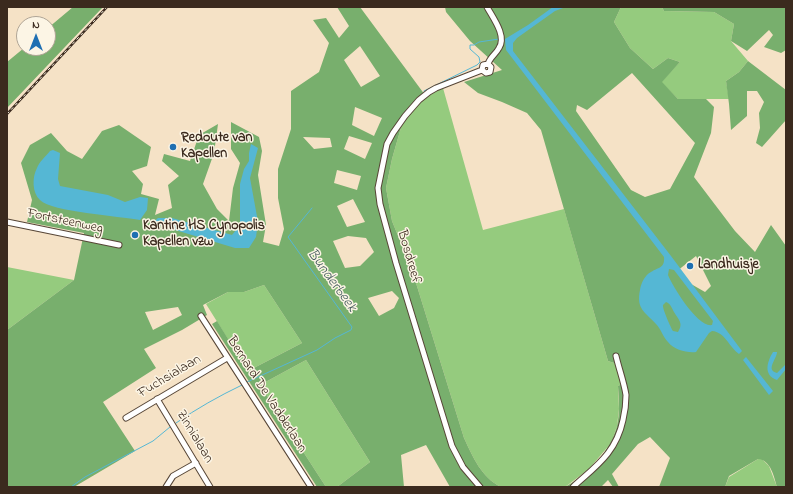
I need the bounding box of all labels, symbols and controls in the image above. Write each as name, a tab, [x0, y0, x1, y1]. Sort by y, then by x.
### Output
north arrow	[16, 16, 56, 56]
text: N	[32, 17, 40, 33]
place label: Redoute van Kapellen	[181, 131, 252, 164]
marker: Redoute van Kapellen	[168, 142, 178, 152]
street label: Fortsteenweg	[26, 206, 104, 238]
place label: Kantine HS Cynopolis Kapellen vzw	[143, 219, 265, 252]
street label: Bosdreef	[392, 228, 424, 286]
marker: Kantine HS Cynopolis Kapellen vzw	[130, 230, 140, 240]
water label: Bunderbeek	[302, 246, 360, 316]
place label: Landhuisje	[698, 258, 759, 274]
marker: Landhuisje	[685, 261, 695, 271]
street label: Bernard De Vadderlaan	[222, 334, 310, 456]
street label: Fuchsialaan	[135, 352, 205, 402]
street label: Zinnialaan	[172, 408, 216, 466]

